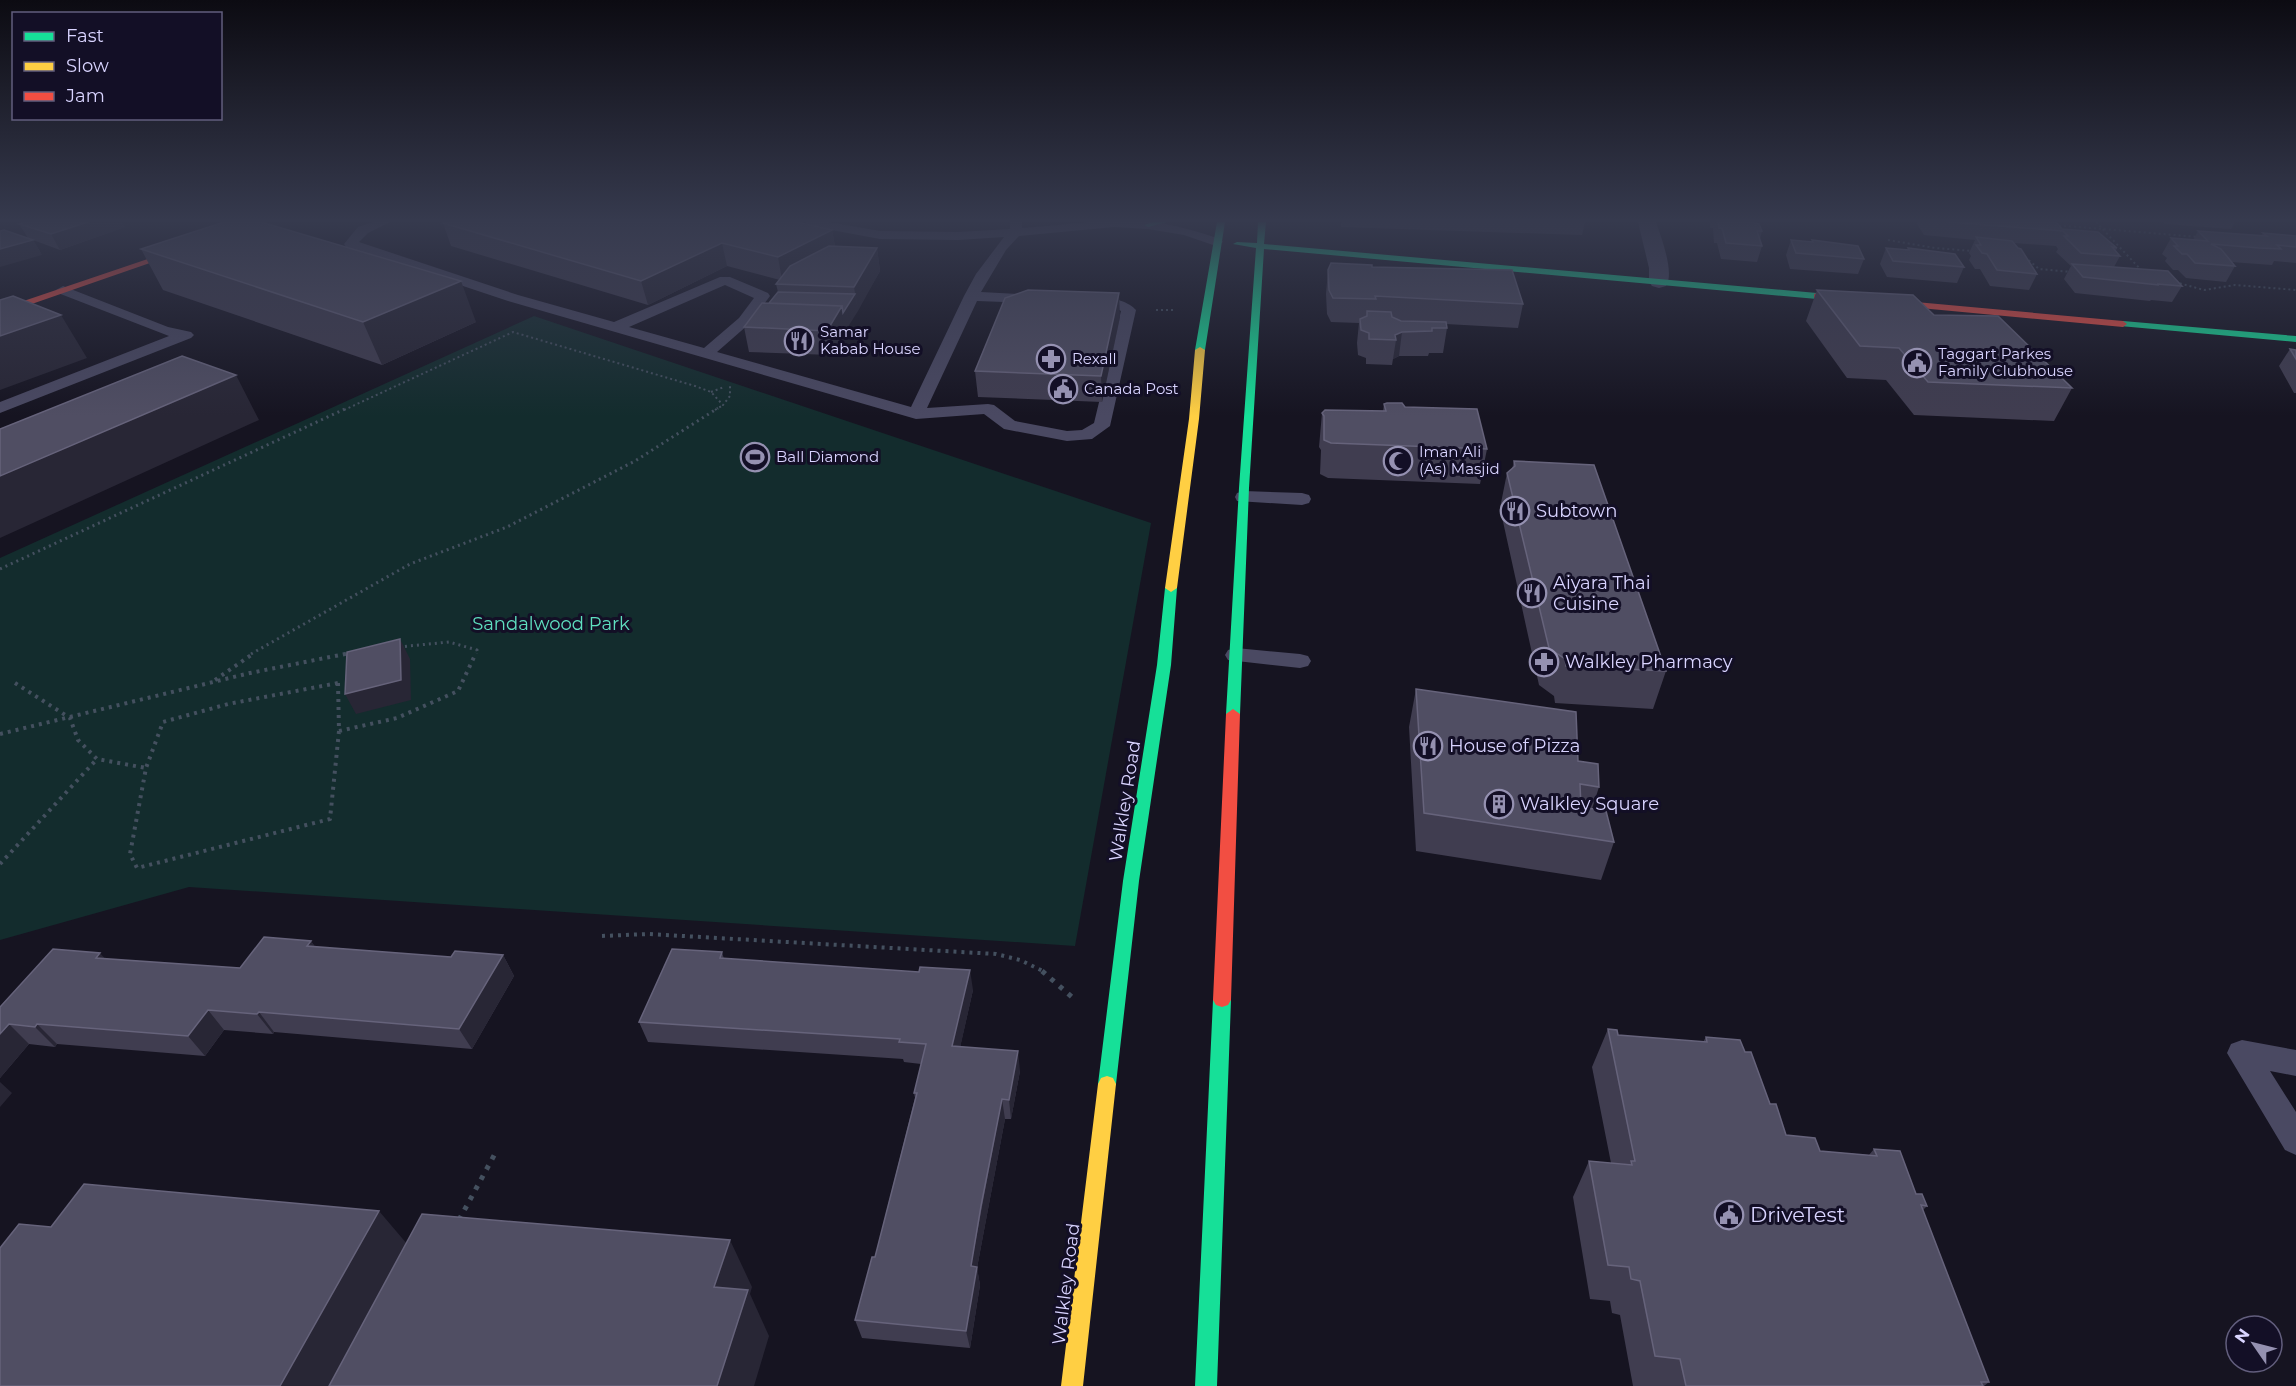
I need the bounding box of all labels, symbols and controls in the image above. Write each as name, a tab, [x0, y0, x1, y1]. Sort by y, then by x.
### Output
legend	[12, 12, 222, 120]
text: Fast	[66, 25, 104, 47]
text: Slow	[66, 55, 109, 77]
text: Jam	[65, 85, 105, 107]
place label: Samar Kabab House	[820, 322, 920, 358]
restaurant icon: Samar Kabab House	[783, 325, 815, 357]
pharmacy icon: Rexall	[1035, 343, 1067, 375]
place label: Taggart Parkes Family Clubhouse	[1938, 344, 2073, 380]
public building icon: Taggart Parkes Family Clubhouse	[1901, 347, 1933, 379]
place label: Rexall	[1072, 349, 1116, 368]
public building icon: Canada Post	[1047, 373, 1079, 405]
place label: Canada Post	[1084, 379, 1179, 398]
sports icon: Ball Diamond	[739, 441, 771, 473]
place label: Iman Ali (As) Masjid	[1419, 442, 1500, 478]
mosque icon: Iman Ali (As) Masjid	[1382, 445, 1414, 477]
place label: Ball Diamond	[776, 447, 879, 466]
restaurant icon: Subtown	[1499, 495, 1531, 527]
place label: Subtown	[1536, 500, 1617, 522]
place label: Aiyara Thai Cuisine	[1553, 572, 1650, 615]
restaurant icon: Aiyara Thai Cuisine	[1516, 577, 1548, 609]
park label: Sandalwood Park	[472, 613, 630, 635]
pharmacy icon: Walkley Pharmacy	[1528, 646, 1560, 678]
place label: Walkley Pharmacy	[1565, 651, 1733, 673]
restaurant icon: House of Pizza	[1412, 730, 1444, 762]
place label: House of Pizza	[1449, 735, 1580, 757]
street label: Walkley Road	[1105, 739, 1145, 863]
building icon: Walkley Square	[1483, 788, 1515, 820]
place label: Walkley Square	[1520, 793, 1659, 815]
public building icon: DriveTest	[1713, 1199, 1745, 1231]
place label: DriveTest	[1750, 1202, 1845, 1227]
street label: Walkley Road	[1048, 1222, 1084, 1346]
north arrow	[2224, 1314, 2284, 1374]
text: N	[2231, 1325, 2254, 1346]

